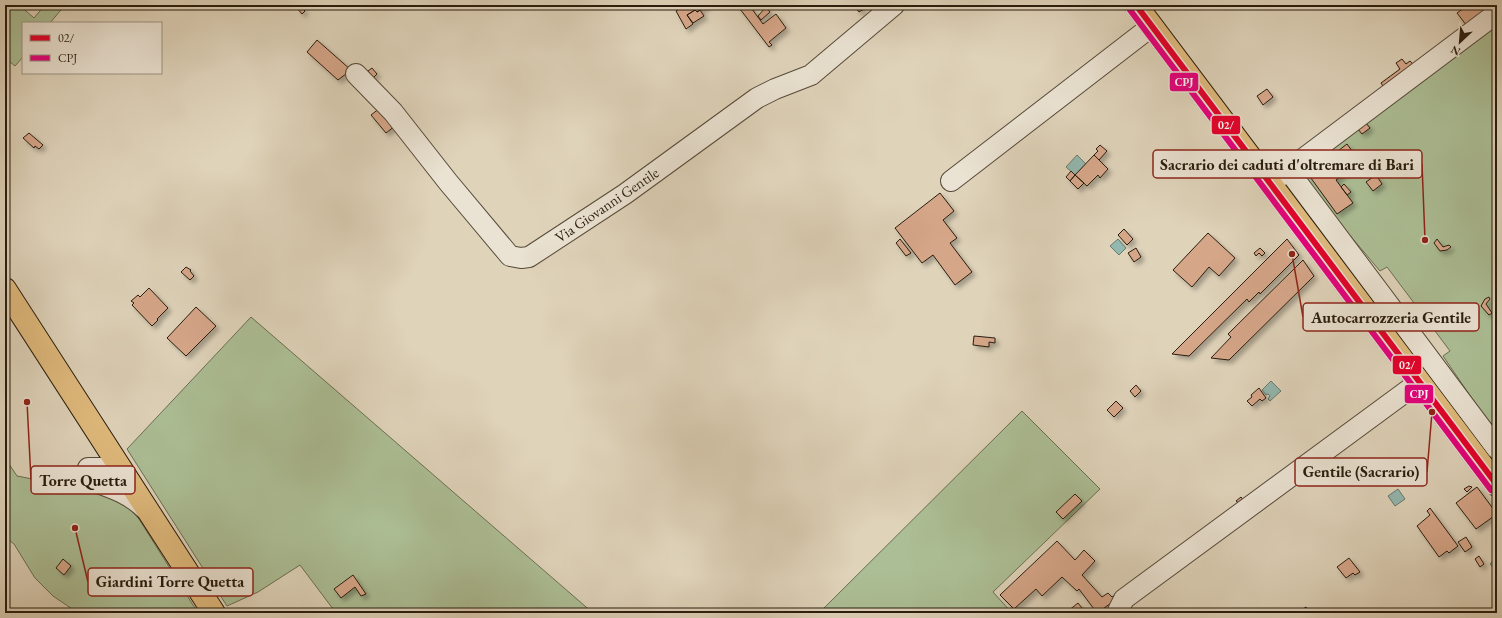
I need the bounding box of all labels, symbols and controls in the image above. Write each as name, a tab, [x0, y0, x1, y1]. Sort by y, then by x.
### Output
legend	[22, 22, 162, 74]
north arrow	[1440, 22, 1480, 62]
text: 02/	[58, 30, 75, 46]
text: N	[1448, 43, 1463, 59]
text: CPJ	[58, 50, 77, 66]
line badge: CPJ	[1169, 72, 1199, 92]
text: CPJ	[1175, 75, 1193, 89]
line badge: 02/	[1211, 115, 1241, 135]
text: 02/	[1218, 118, 1235, 132]
callout: Sacrario dei caduti d'oltremare di Bari	[1153, 150, 1422, 178]
text: Sacrario dei caduti d'oltremare di Bari	[1160, 154, 1414, 175]
street label: Via Giovanni Gentile	[551, 163, 663, 246]
callout: Autocarrozzeria Gentile	[1303, 303, 1479, 331]
text: Autocarrozzeria Gentile	[1310, 307, 1471, 328]
line badge: 02/	[1392, 355, 1422, 375]
text: 02/	[1399, 358, 1416, 372]
line badge: CPJ	[1404, 384, 1434, 404]
text: CPJ	[1410, 387, 1428, 401]
callout: Gentile (Sacrario)	[1295, 458, 1427, 486]
text: Gentile (Sacrario)	[1303, 461, 1419, 482]
callout: Torre Quetta	[31, 466, 135, 494]
text: Torre Quetta	[39, 470, 128, 491]
callout: Giardini Torre Quetta	[88, 568, 253, 596]
text: Giardini Torre Quetta	[96, 571, 245, 592]

